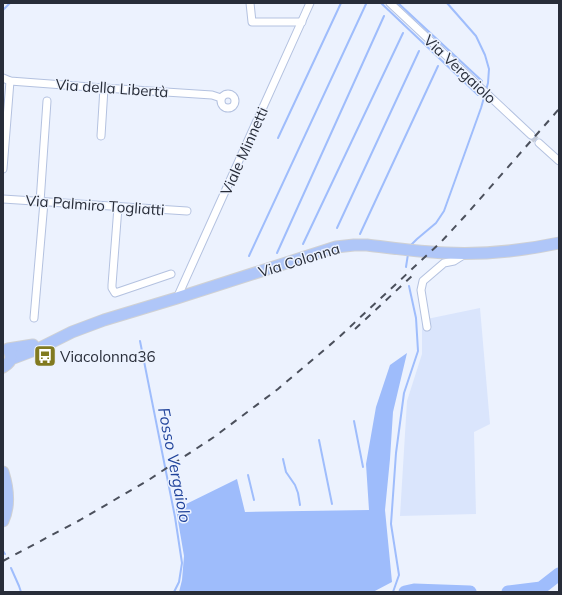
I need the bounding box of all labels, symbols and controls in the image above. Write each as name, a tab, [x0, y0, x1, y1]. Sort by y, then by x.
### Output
street label: Via Vergaiolo	[420, 31, 500, 107]
street label: Via della Libertà	[55, 75, 169, 101]
street label: Viale Minnetti	[216, 104, 272, 198]
street label: Via Palmiro Togliatti	[25, 191, 165, 219]
street label: Via Colonna	[256, 239, 342, 281]
bus stop icon: Viacolonna36	[32, 343, 58, 369]
place label: Viacolonna36	[60, 347, 156, 366]
water label: Fosso Vergaiolo	[154, 406, 196, 524]

